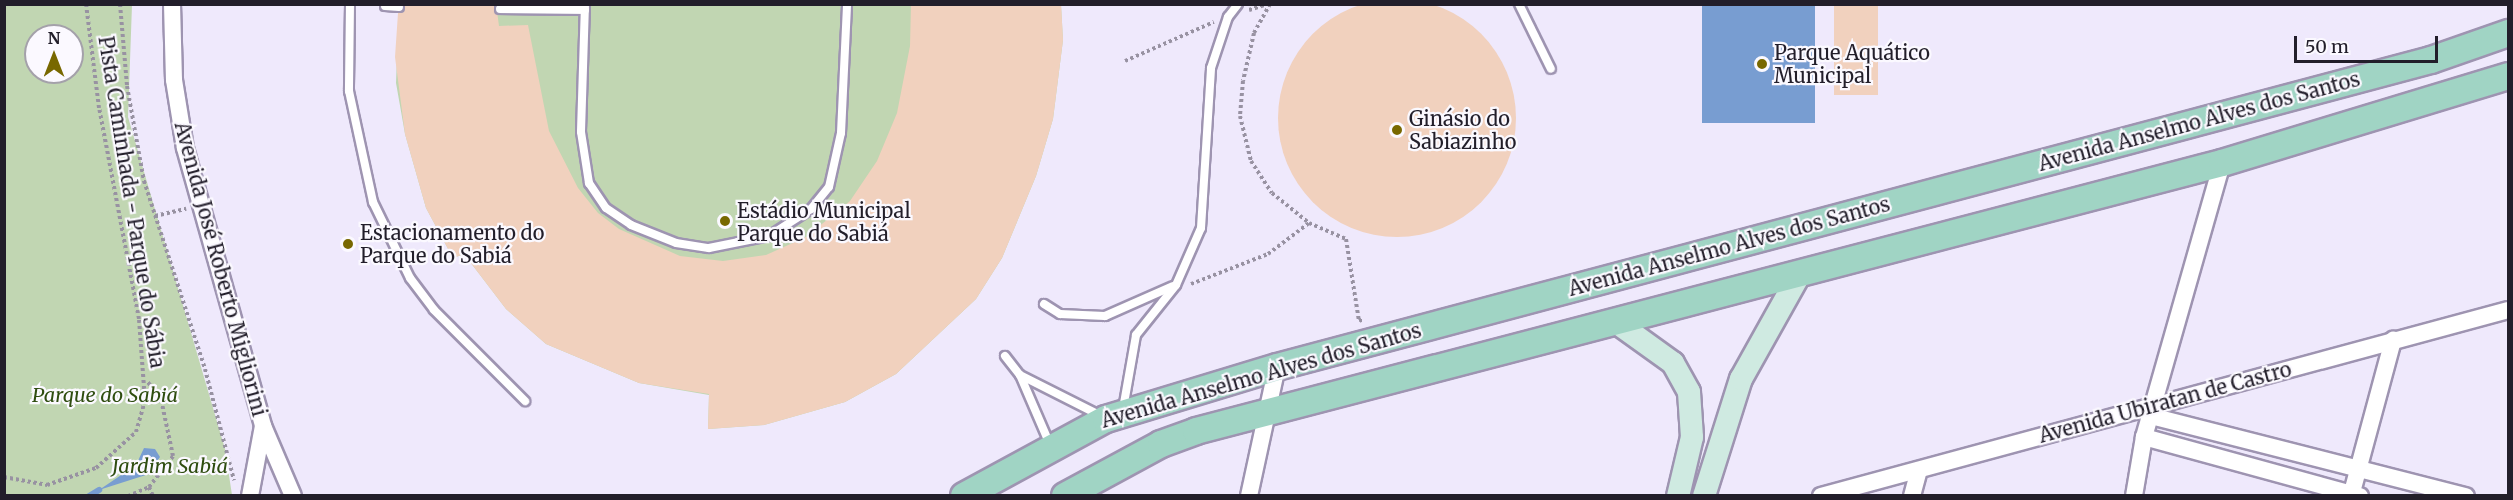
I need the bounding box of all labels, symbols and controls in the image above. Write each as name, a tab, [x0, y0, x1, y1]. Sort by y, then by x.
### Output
north arrow	[24, 24, 84, 84]
scale bar	[2297, 24, 2441, 62]
text: N	[48, 28, 60, 48]
street label: Pista Caminhada - Parque do Sábia	[94, 34, 170, 370]
text: 50 m	[2305, 35, 2349, 58]
place label: Parque Aquático Municipal	[1774, 40, 1930, 87]
marker: Parque Aquático Municipal	[1755, 57, 1769, 71]
street label: Avenida Anselmo Alves dos Santos	[2036, 66, 2362, 176]
place label: Ginásio do Sabiazinho	[1409, 106, 1516, 153]
street label: Avenida José Roberto Migliorini	[170, 119, 272, 419]
marker: Ginásio do Sabiazinho	[1390, 123, 1404, 137]
street label: Avenida Anselmo Alves dos Santos	[1566, 191, 1892, 301]
place label: Estádio Municipal Parque do Sabiá	[737, 198, 911, 245]
marker: Estádio Municipal Parque do Sabiá	[718, 214, 732, 228]
place label: Estacionamento do Parque do Sabiá	[360, 220, 544, 267]
marker: Estacionamento do Parque do Sabiá	[341, 237, 355, 251]
street label: Avenida Anselmo Alves dos Santos	[1098, 318, 1424, 432]
street label: Avenida Ubiratan de Castro	[2036, 357, 2294, 447]
park label: Parque do Sabiá	[32, 382, 178, 406]
park label: Jardim Sabiá	[112, 453, 228, 477]

